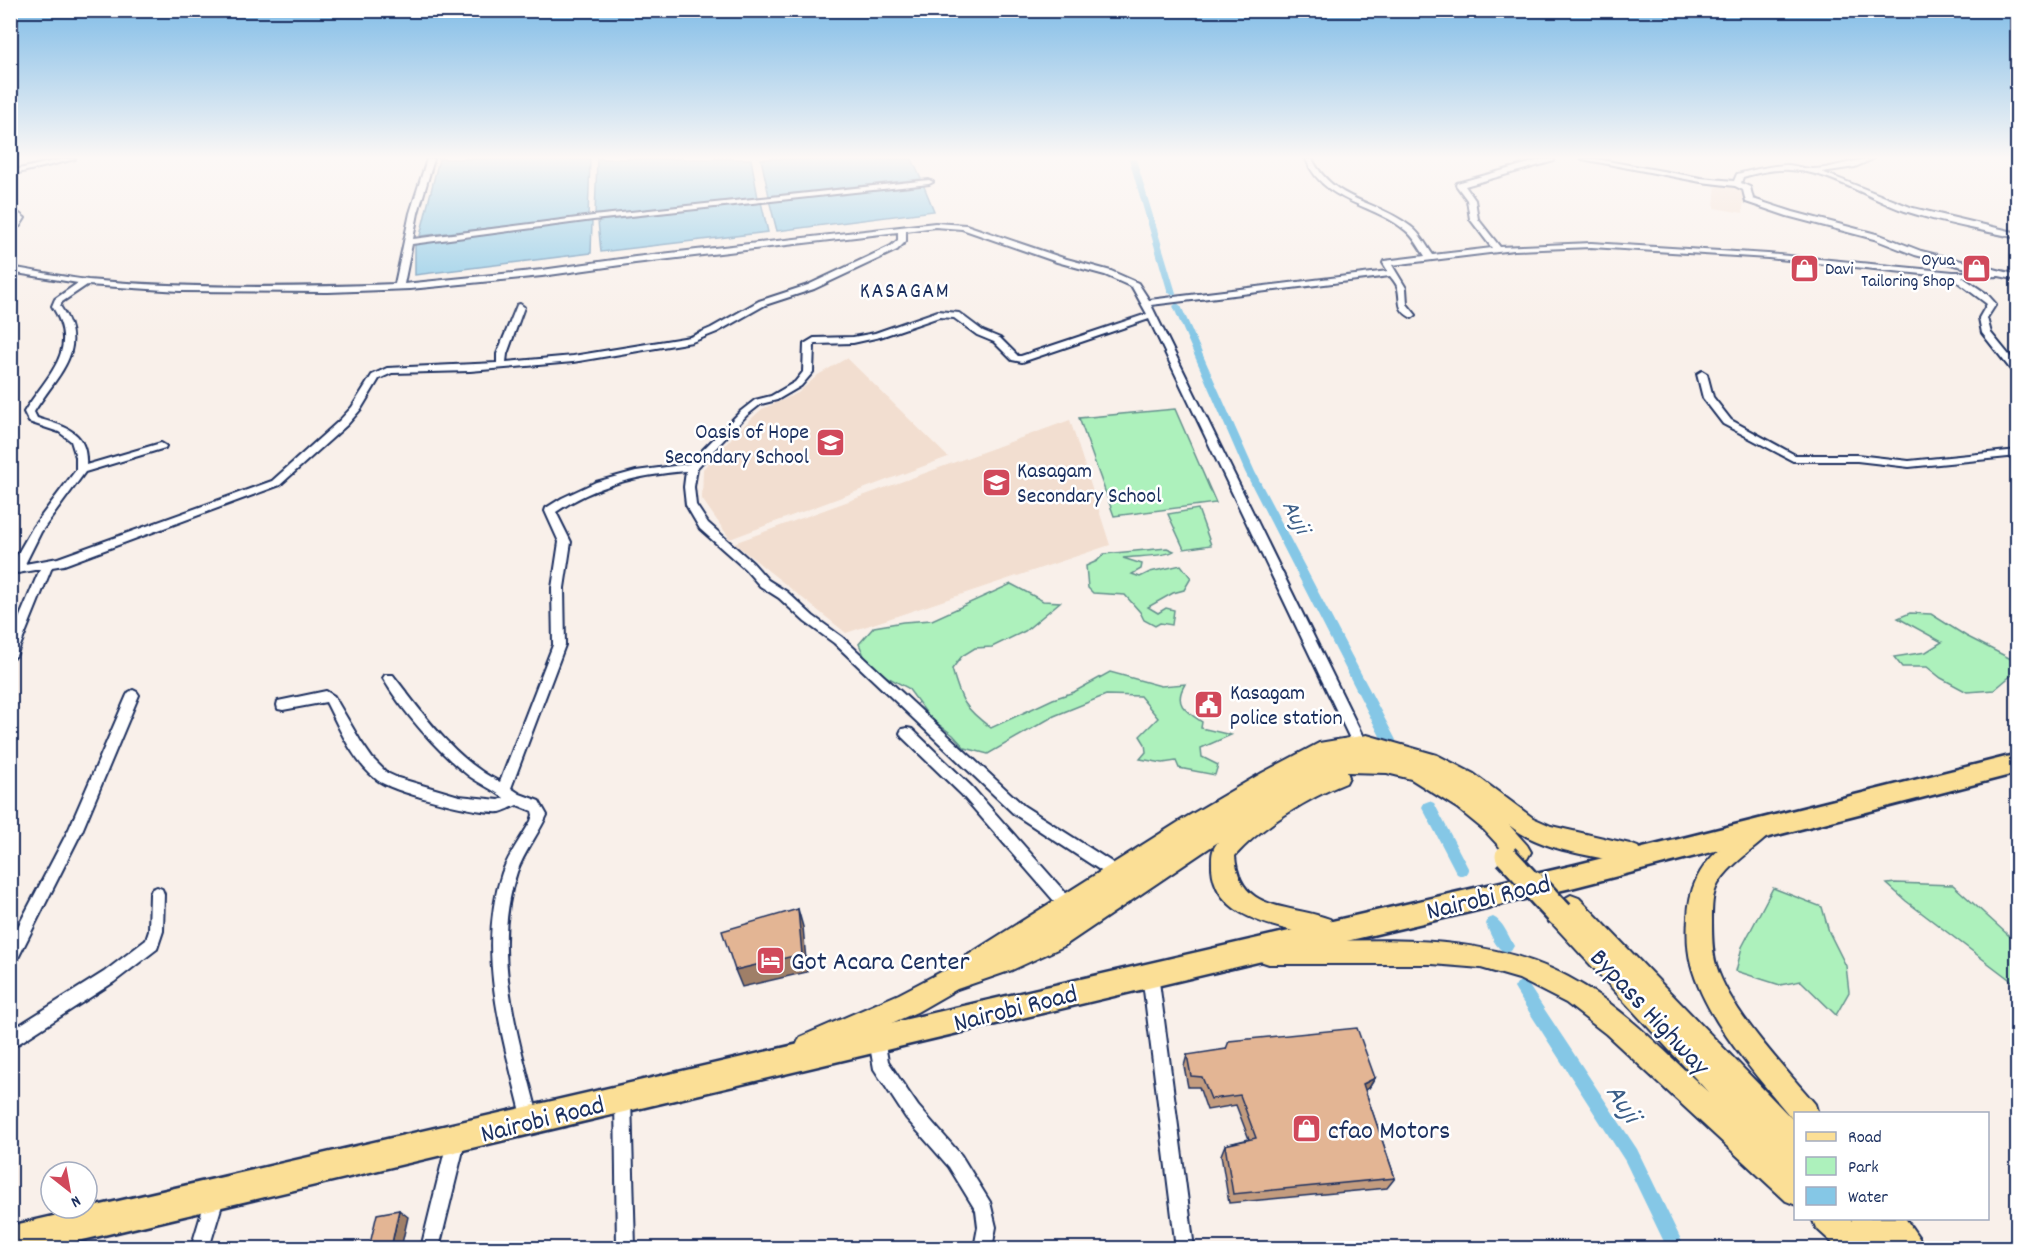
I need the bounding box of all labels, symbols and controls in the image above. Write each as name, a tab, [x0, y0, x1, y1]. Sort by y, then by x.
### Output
place label: Oyua Tailoring Shop	[1861, 249, 1956, 295]
shop icon: Davi	[1788, 252, 1820, 284]
shop icon: Oyua Tailoring Shop	[1960, 253, 1992, 285]
place label: Davi	[1825, 258, 1854, 283]
district label: KASAGAM	[860, 277, 950, 308]
place label: Oasis of Hope Secondary School	[665, 418, 809, 474]
school or university icon: Oasis of Hope Secondary School	[814, 427, 846, 459]
place label: Kasagam Secondary School	[1017, 457, 1161, 513]
school or university icon: Kasagam Secondary School	[980, 466, 1012, 498]
water label: Auji	[1271, 494, 1319, 543]
place label: Kasagam police station	[1230, 679, 1343, 735]
public building icon: Kasagam police station	[1193, 688, 1225, 720]
street label: Nairobi Road	[1423, 866, 1555, 933]
street label: Bypass Highway	[1579, 941, 1719, 1087]
hotel icon: Got Acara Center	[754, 944, 786, 976]
place label: Got Acara Center	[791, 944, 969, 983]
street label: Nairobi Road	[950, 976, 1082, 1045]
water label: Auji	[1593, 1077, 1651, 1136]
street label: Nairobi Road	[477, 1087, 609, 1156]
legend	[1794, 1112, 1989, 1220]
shop icon: cfao Motors	[1291, 1113, 1323, 1145]
place label: cfao Motors	[1328, 1113, 1450, 1152]
text: Road	[1848, 1126, 1882, 1151]
text: Park	[1848, 1156, 1879, 1181]
north arrow	[39, 1160, 99, 1220]
text: Water	[1848, 1186, 1888, 1211]
text: N	[66, 1189, 85, 1213]

